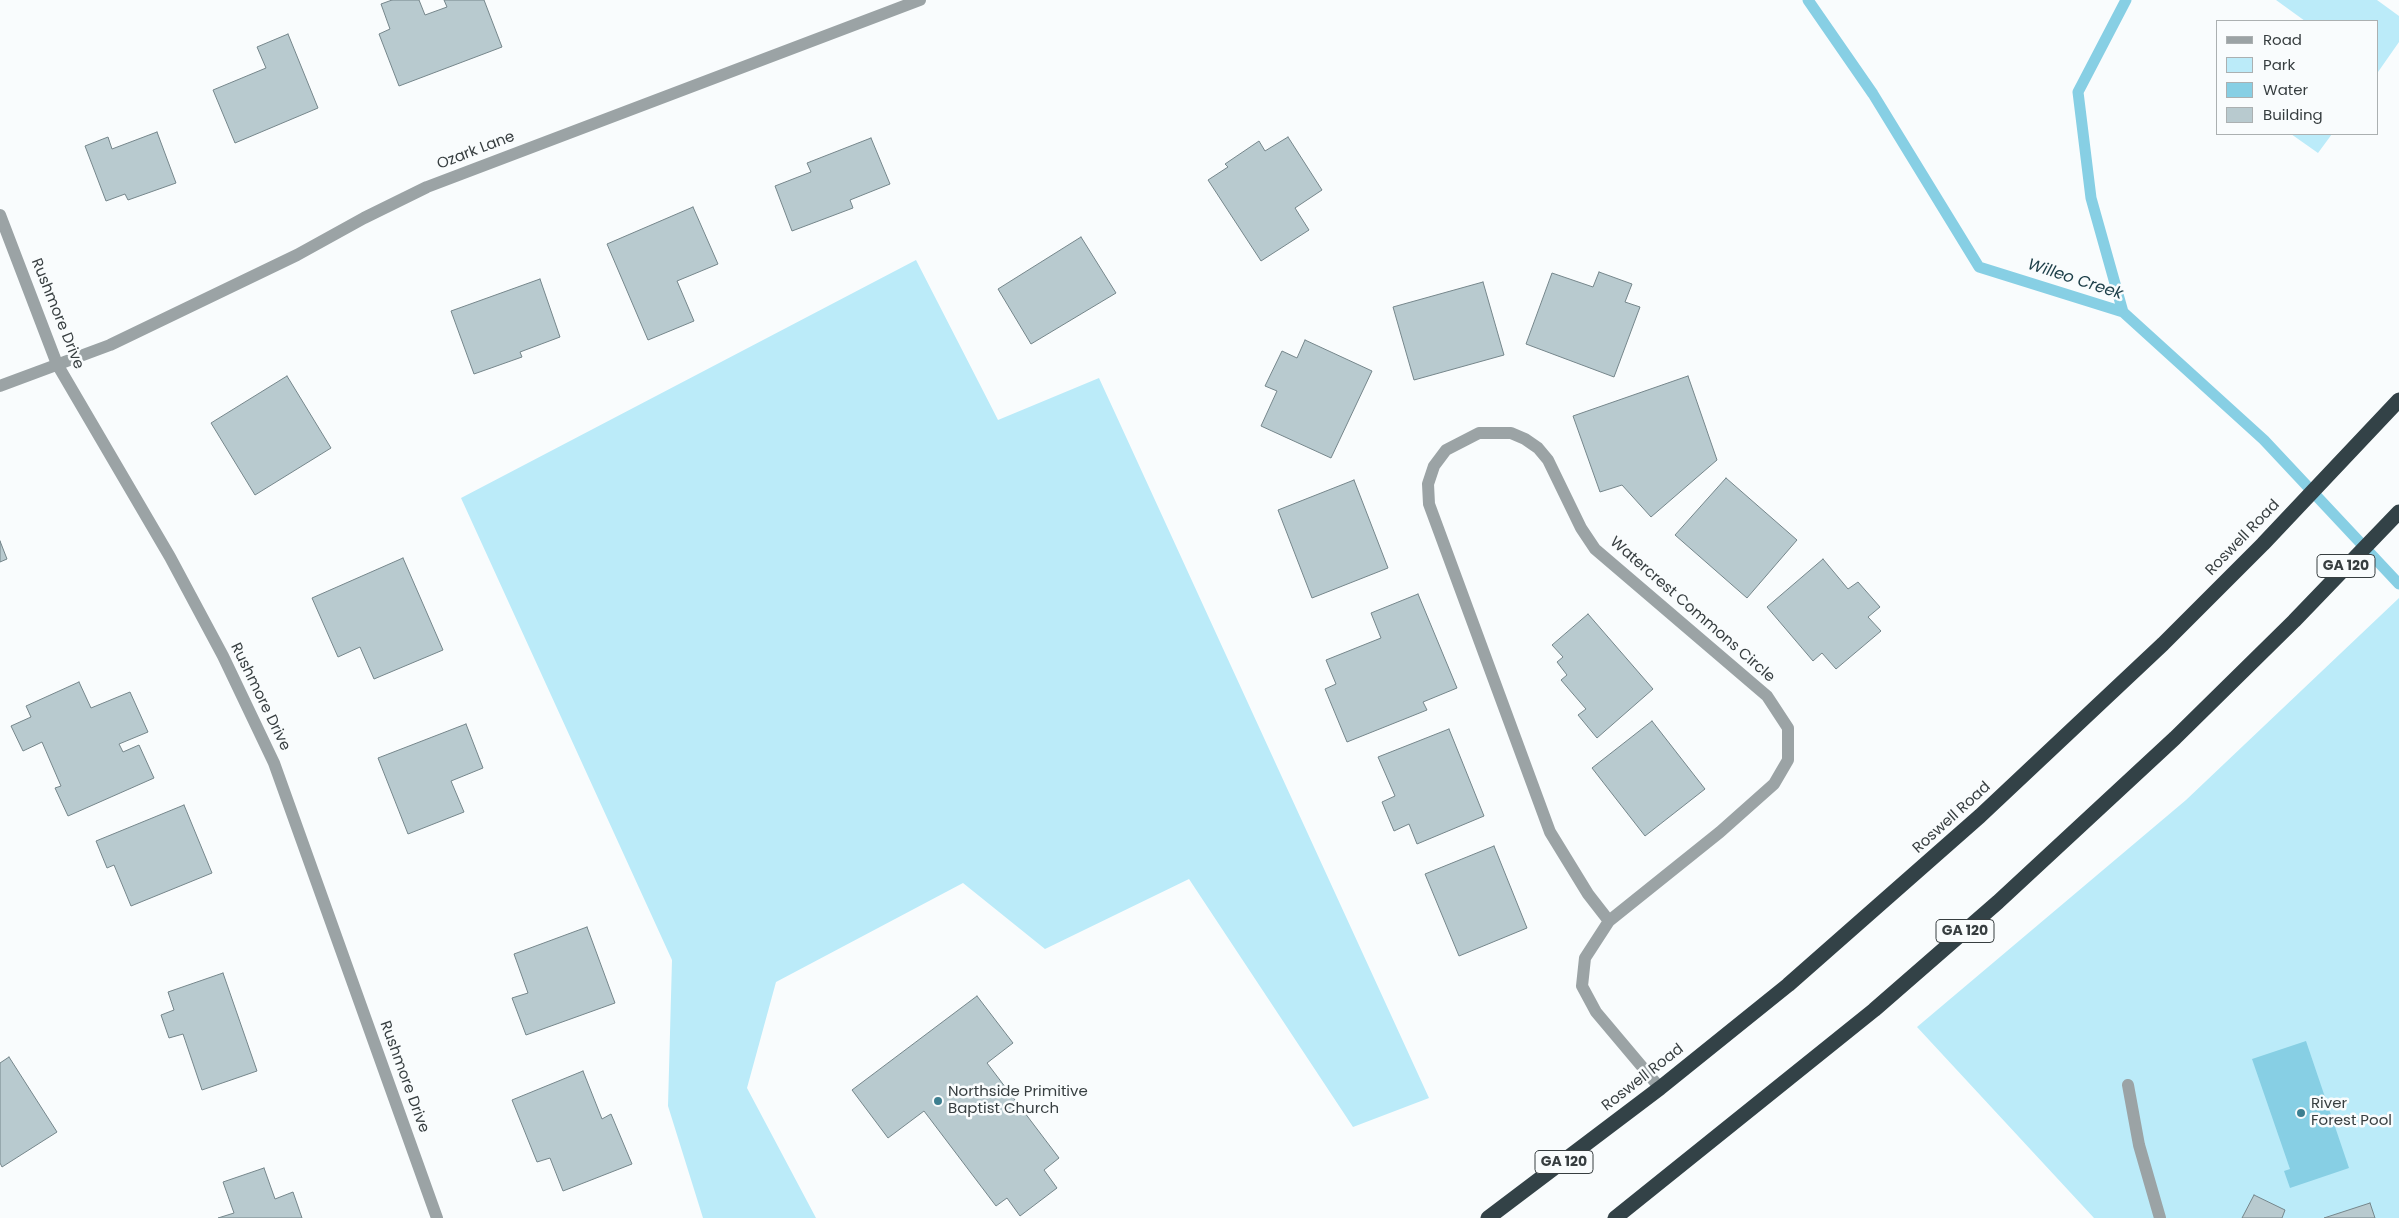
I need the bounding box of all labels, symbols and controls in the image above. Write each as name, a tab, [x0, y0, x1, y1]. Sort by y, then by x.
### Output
legend	[2216, 20, 2379, 135]
text: Road	[2263, 29, 2302, 50]
text: Park	[2263, 54, 2295, 75]
text: Water	[2263, 79, 2308, 100]
text: Building	[2263, 104, 2323, 125]
street label: Ozark Lane	[435, 128, 517, 174]
street label: Rushmore Drive	[27, 256, 87, 372]
water label: Willeo Creek	[2025, 256, 2125, 304]
street label: Roswell Road	[2202, 496, 2284, 580]
street label: Watercrest Commons Circle	[1606, 533, 1778, 687]
road number: GA 120	[2317, 554, 2375, 578]
street label: Rushmore Drive	[226, 640, 294, 754]
street label: Roswell Road	[1909, 778, 1995, 858]
road number: GA 120	[1936, 919, 1994, 942]
street label: Rushmore Drive	[375, 1019, 433, 1135]
street label: Roswell Road	[1599, 1041, 1687, 1115]
place label: Northside Primitive Baptist Church	[948, 1083, 1088, 1118]
marker: Northside Primitive Baptist Church	[932, 1095, 944, 1107]
place label: River Forest Pool	[2311, 1095, 2392, 1130]
marker: River Forest Pool	[2295, 1107, 2307, 1119]
road number: GA 120	[1535, 1150, 1593, 1174]

